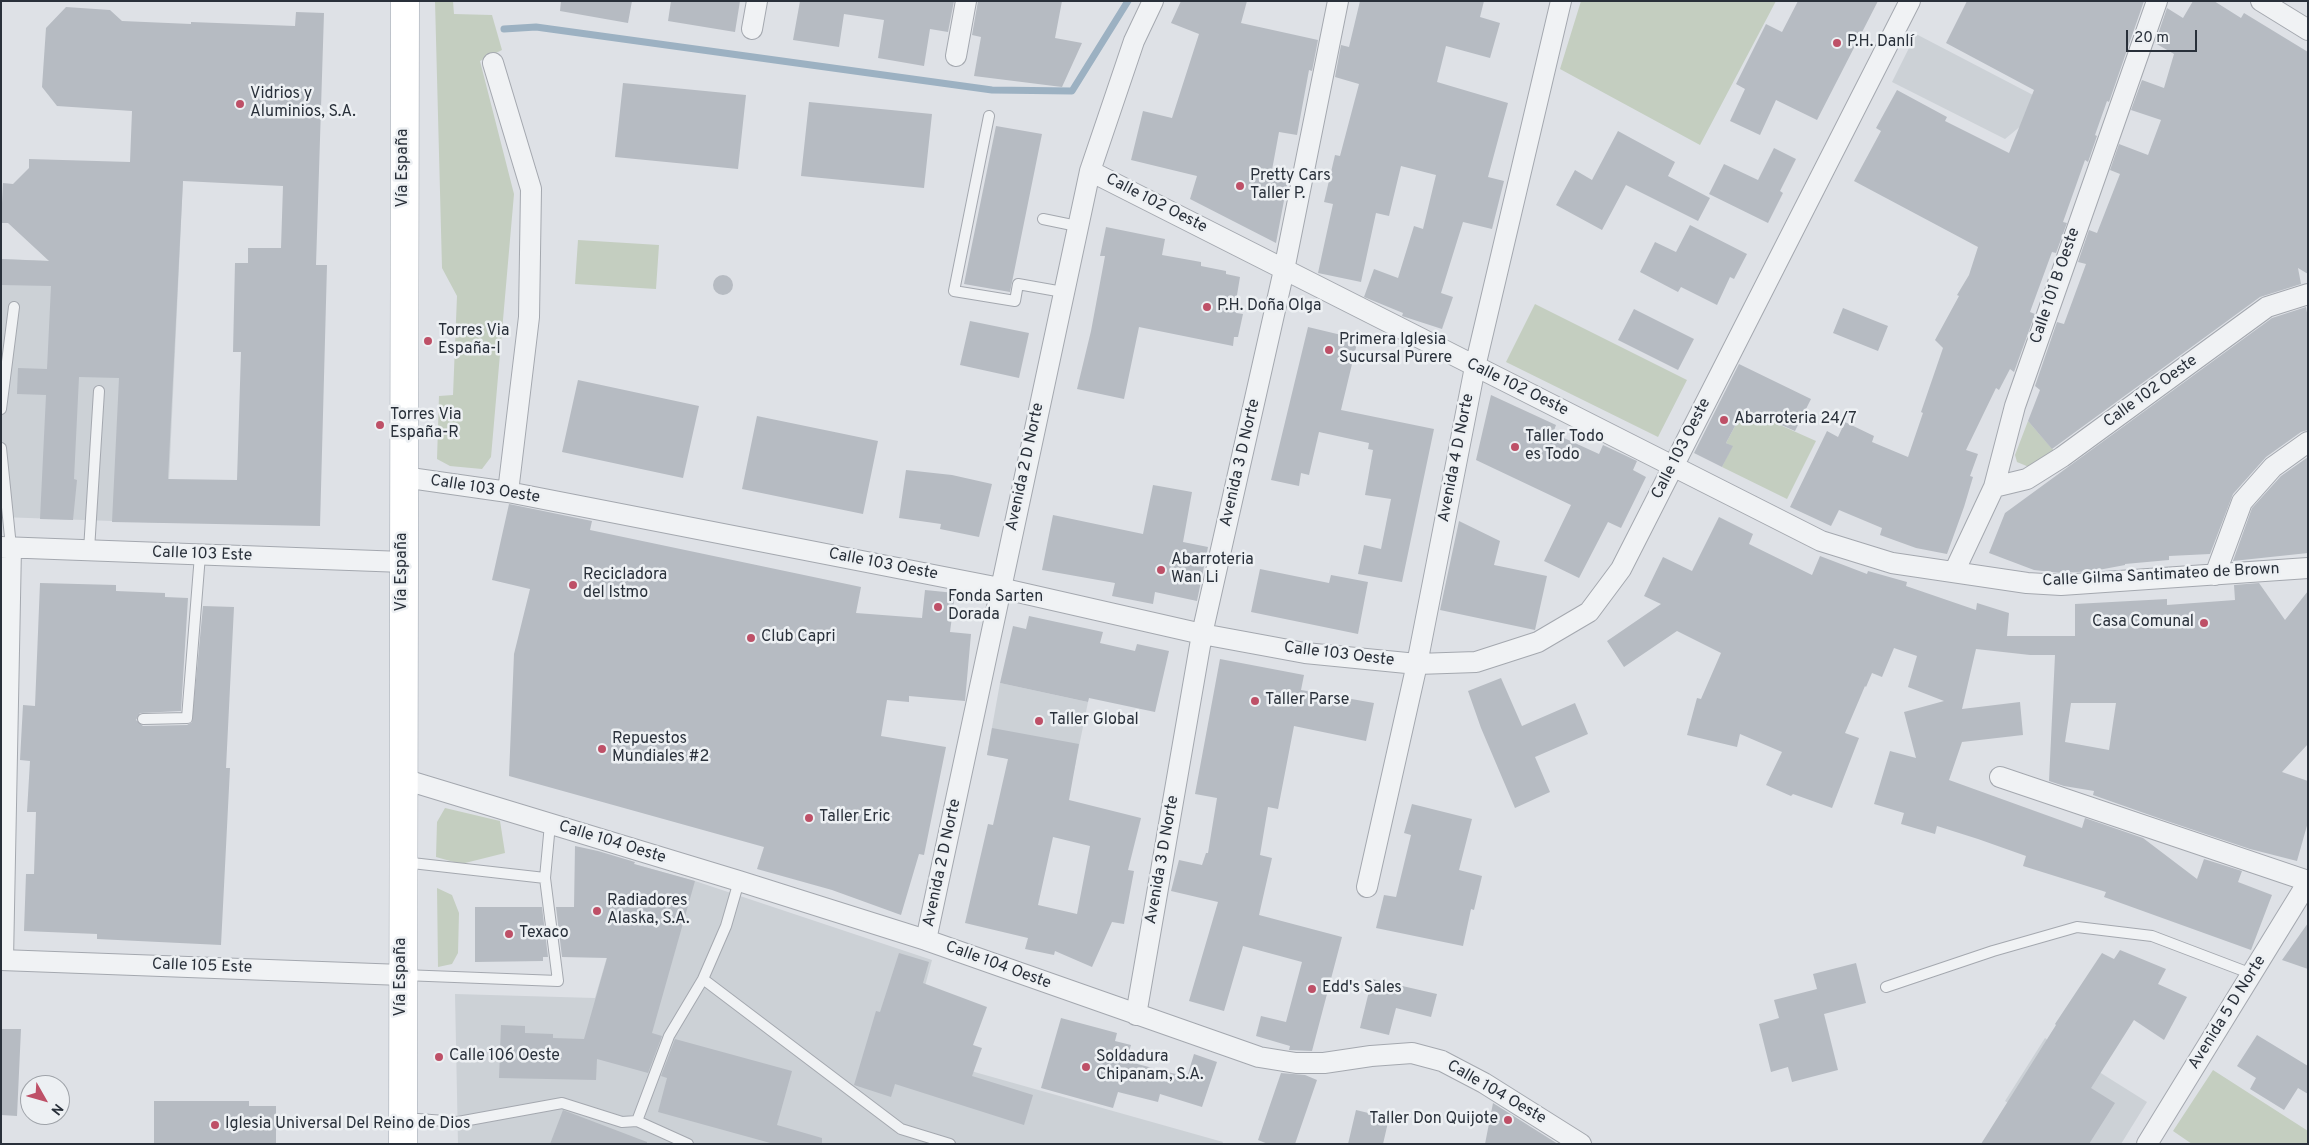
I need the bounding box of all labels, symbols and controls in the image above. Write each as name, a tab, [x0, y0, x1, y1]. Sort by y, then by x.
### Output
scale bar	[2129, 20, 2200, 52]
text: 20 m	[2134, 29, 2169, 48]
place label: P.H. Danlí	[1847, 33, 1914, 53]
marker: P.H. Danlí	[1831, 37, 1843, 49]
place label: Vidrios y Aluminios, S.A.	[250, 85, 356, 123]
marker: Vidrios y Aluminios, S.A.	[234, 98, 246, 110]
street label: Vía España	[394, 129, 414, 207]
place label: Pretty Cars Taller P.	[1250, 167, 1331, 205]
street label: Calle 102 Oeste	[1102, 170, 1210, 238]
marker: Pretty Cars Taller P.	[1234, 180, 1246, 192]
street label: Calle 101 B Oeste	[2027, 225, 2085, 347]
place label: P.H. Doña Olga	[1217, 297, 1321, 317]
marker: P.H. Doña Olga	[1201, 301, 1213, 313]
place label: Torres Via España-I	[438, 322, 509, 360]
place label: Primera Iglesia Sucursal Purere	[1339, 331, 1452, 369]
marker: Torres Via España-I	[422, 335, 434, 347]
marker: Primera Iglesia Sucursal Purere	[1323, 344, 1335, 356]
street label: Calle 102 Oeste	[2100, 352, 2202, 432]
street label: Calle 102 Oeste	[1463, 355, 1571, 421]
street label: Avenida 4 D Norte	[1435, 392, 1479, 524]
street label: Calle 103 Oeste	[1648, 395, 1716, 503]
street label: Avenida 3 D Norte	[1217, 397, 1265, 529]
street label: Avenida 2 D Norte	[1003, 401, 1049, 533]
place label: Torres Via España-R	[390, 406, 461, 444]
place label: Abarroteria 24/7	[1734, 410, 1857, 430]
marker: Abarroteria 24/7	[1718, 414, 1730, 426]
marker: Torres Via España-R	[374, 419, 386, 431]
place label: Taller Todo es Todo	[1525, 428, 1604, 466]
marker: Taller Todo es Todo	[1509, 441, 1521, 453]
street label: Calle 103 Oeste	[429, 472, 541, 508]
street label: Vía España	[393, 533, 413, 611]
street label: Calle 103 Este	[152, 544, 252, 566]
street label: Calle 103 Oeste	[827, 545, 939, 585]
place label: Abarroteria Wan Li	[1171, 551, 1254, 589]
street label: Calle Gilma Santimateo de Brown	[2042, 560, 2280, 592]
marker: Abarroteria Wan Li	[1155, 564, 1167, 576]
place label: Recicladora del Istmo	[583, 566, 667, 604]
marker: Recicladora del Istmo	[567, 579, 579, 591]
place label: Fonda Sarten Dorada	[948, 588, 1043, 626]
marker: Fonda Sarten Dorada	[932, 601, 944, 613]
place label: Casa Comunal	[2092, 613, 2194, 633]
marker: Casa Comunal	[2198, 617, 2210, 629]
place label: Club Capri	[761, 628, 835, 648]
marker: Club Capri	[745, 632, 757, 644]
street label: Calle 103 Oeste	[1283, 639, 1395, 671]
place label: Taller Parse	[1265, 691, 1349, 711]
marker: Taller Parse	[1249, 695, 1261, 707]
place label: Taller Global	[1049, 711, 1139, 731]
marker: Taller Global	[1033, 715, 1045, 727]
place label: Repuestos Mundiales #2	[612, 730, 709, 768]
marker: Repuestos Mundiales #2	[596, 743, 608, 755]
street label: Avenida 3 D Norte	[1142, 794, 1184, 926]
street label: Avenida 2 D Norte	[920, 797, 966, 929]
place label: Taller Eric	[819, 808, 891, 828]
marker: Taller Eric	[803, 812, 815, 824]
street label: Calle 104 Oeste	[556, 818, 668, 868]
place label: Radiadores Alaska, S.A.	[607, 892, 690, 930]
marker: Radiadores Alaska, S.A.	[591, 905, 603, 917]
place label: Texaco	[519, 924, 569, 944]
marker: Texaco	[503, 928, 515, 940]
street label: Vía España	[392, 938, 412, 1016]
street label: Calle 104 Oeste	[942, 938, 1054, 994]
street label: Avenida 5 D Norte	[2185, 952, 2271, 1074]
street label: Calle 105 Este	[151, 956, 253, 978]
place label: Edd's Sales	[1322, 979, 1402, 999]
marker: Edd's Sales	[1306, 983, 1318, 995]
place label: Calle 106 Oeste	[449, 1047, 560, 1067]
place label: Soldadura Chipanam, S.A.	[1096, 1048, 1204, 1086]
marker: Calle 106 Oeste	[433, 1051, 445, 1063]
street label: Calle 104 Oeste	[1443, 1057, 1549, 1129]
marker: Soldadura Chipanam, S.A.	[1080, 1061, 1092, 1073]
north arrow	[20, 1075, 70, 1125]
text: N	[47, 1100, 66, 1118]
place label: Taller Don Quijote	[1369, 1110, 1498, 1130]
marker: Taller Don Quijote	[1502, 1114, 1514, 1126]
place label: Iglesia Universal Del Reino de Dios	[225, 1115, 470, 1135]
marker: Iglesia Universal Del Reino de Dios	[209, 1119, 221, 1131]

